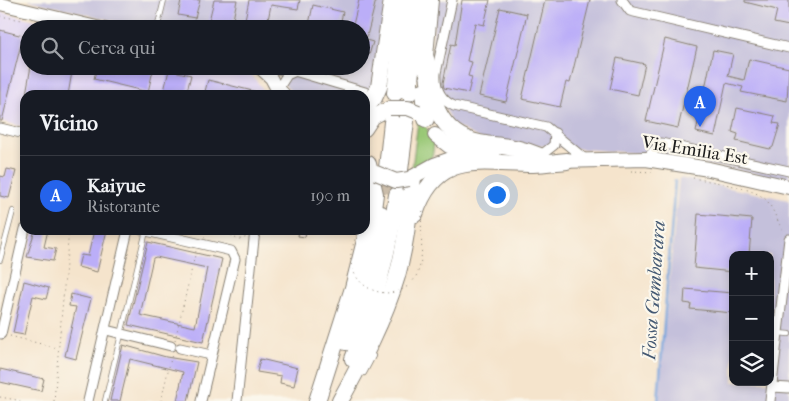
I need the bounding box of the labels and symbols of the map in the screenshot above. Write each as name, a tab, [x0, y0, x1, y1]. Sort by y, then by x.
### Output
pin: A	[684, 86, 716, 127]
street label: Via Emilia Est	[639, 132, 750, 169]
your location	[484, 182, 510, 208]
water label: Fossa Gambarara	[638, 220, 670, 361]

